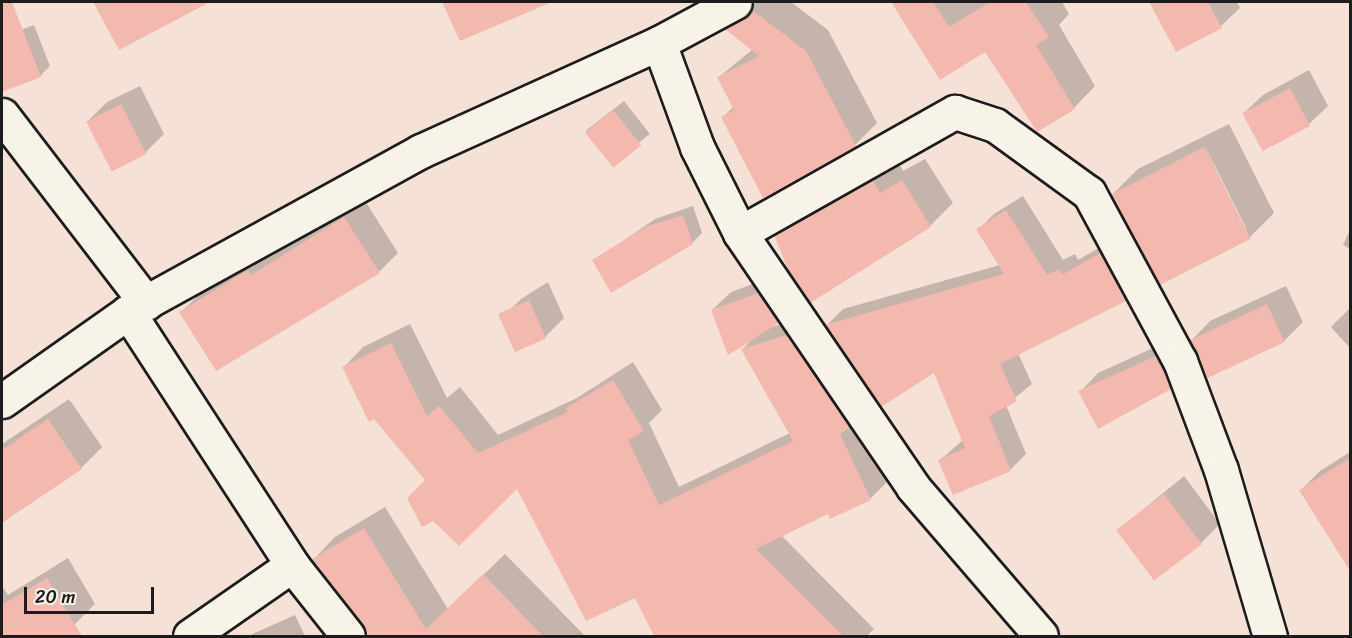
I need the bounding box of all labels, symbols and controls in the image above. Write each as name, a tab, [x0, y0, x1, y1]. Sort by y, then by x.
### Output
scale bar	[27, 575, 158, 613]
text: 20 m	[35, 581, 75, 613]

